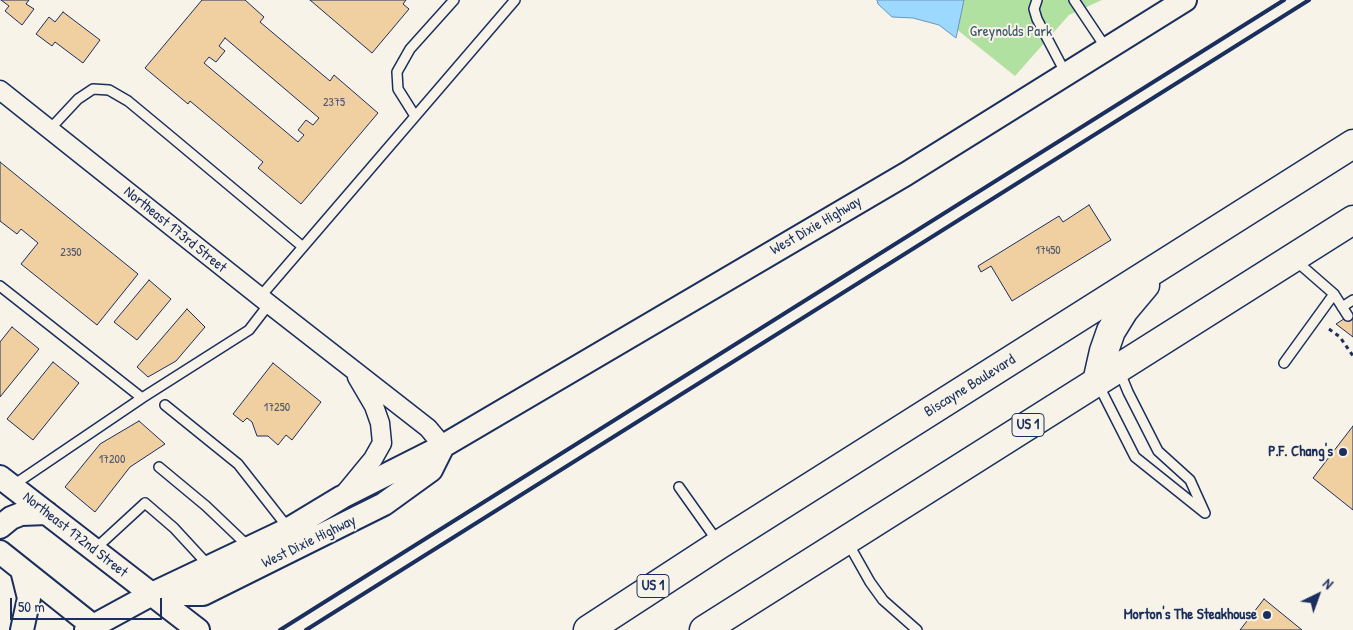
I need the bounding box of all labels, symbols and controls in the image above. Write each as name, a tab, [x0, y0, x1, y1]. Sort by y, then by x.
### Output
park label: Greynolds Park	[970, 23, 1052, 41]
house number: 2375	[323, 96, 345, 110]
street label: Northeast 173rd Street	[120, 183, 230, 277]
street label: West Dixie Highway	[767, 193, 865, 259]
house number: 17450	[1035, 244, 1061, 258]
house number: 2350	[60, 246, 82, 260]
street label: Biscayne Boulevard	[921, 351, 1019, 421]
house number: 17250	[264, 401, 290, 415]
road number: US 1	[1012, 414, 1044, 436]
place label: P.F. Chang's	[1268, 443, 1333, 461]
marker: P.F. Chang's	[1337, 446, 1349, 458]
house number: 17200	[99, 453, 125, 467]
street label: Northeast 172nd Street	[19, 488, 131, 582]
street label: West Dixie Highway	[259, 512, 359, 572]
north arrow	[1293, 570, 1343, 620]
road number: US 1	[637, 574, 669, 598]
text: N	[1319, 574, 1337, 593]
scale bar	[12, 588, 165, 620]
text: 50 m	[18, 596, 45, 617]
place label: Morton's The Steakhouse	[1124, 606, 1257, 624]
marker: Morton's The Steakhouse	[1261, 609, 1273, 621]

